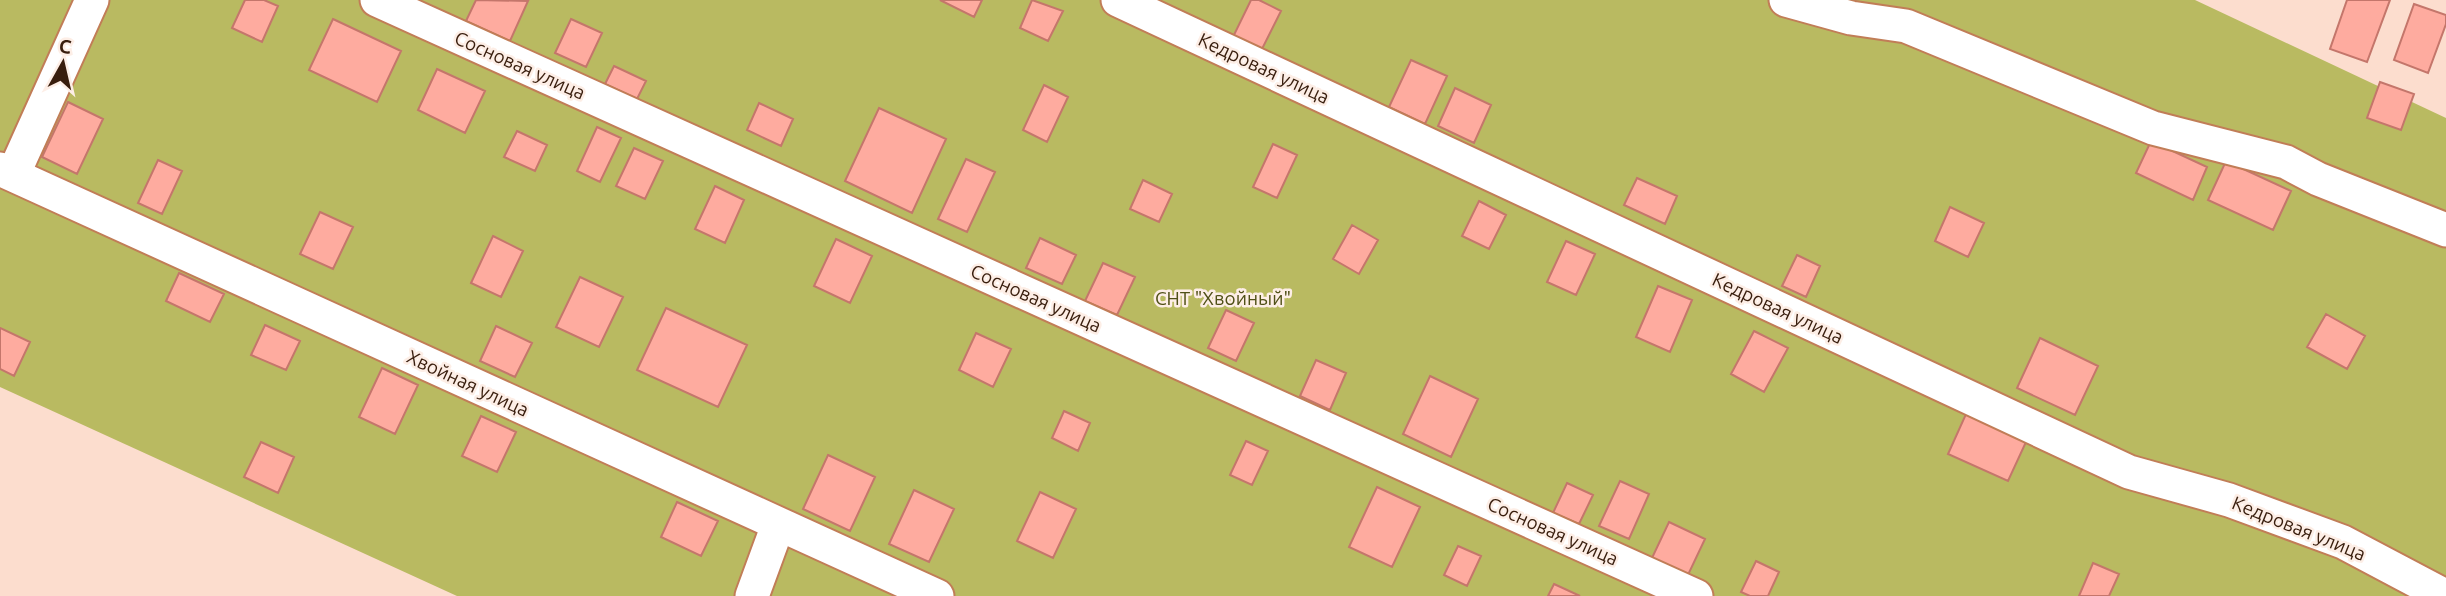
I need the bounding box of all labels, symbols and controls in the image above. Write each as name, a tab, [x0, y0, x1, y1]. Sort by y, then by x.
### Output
street label: Сосновая улица	[451, 26, 589, 104]
north arrow	[28, 28, 98, 98]
street label: Кедровая улица	[1195, 28, 1333, 108]
text: С	[58, 34, 73, 58]
street label: Сосновая улица	[967, 259, 1105, 337]
street label: Кедровая улица	[1709, 268, 1847, 348]
park label: СНТ "Хвойный"	[1155, 287, 1291, 309]
street label: Хвойная улица	[404, 345, 532, 421]
street label: Кедровая улица	[2229, 491, 2369, 565]
street label: Сосновая улица	[1484, 492, 1622, 570]

